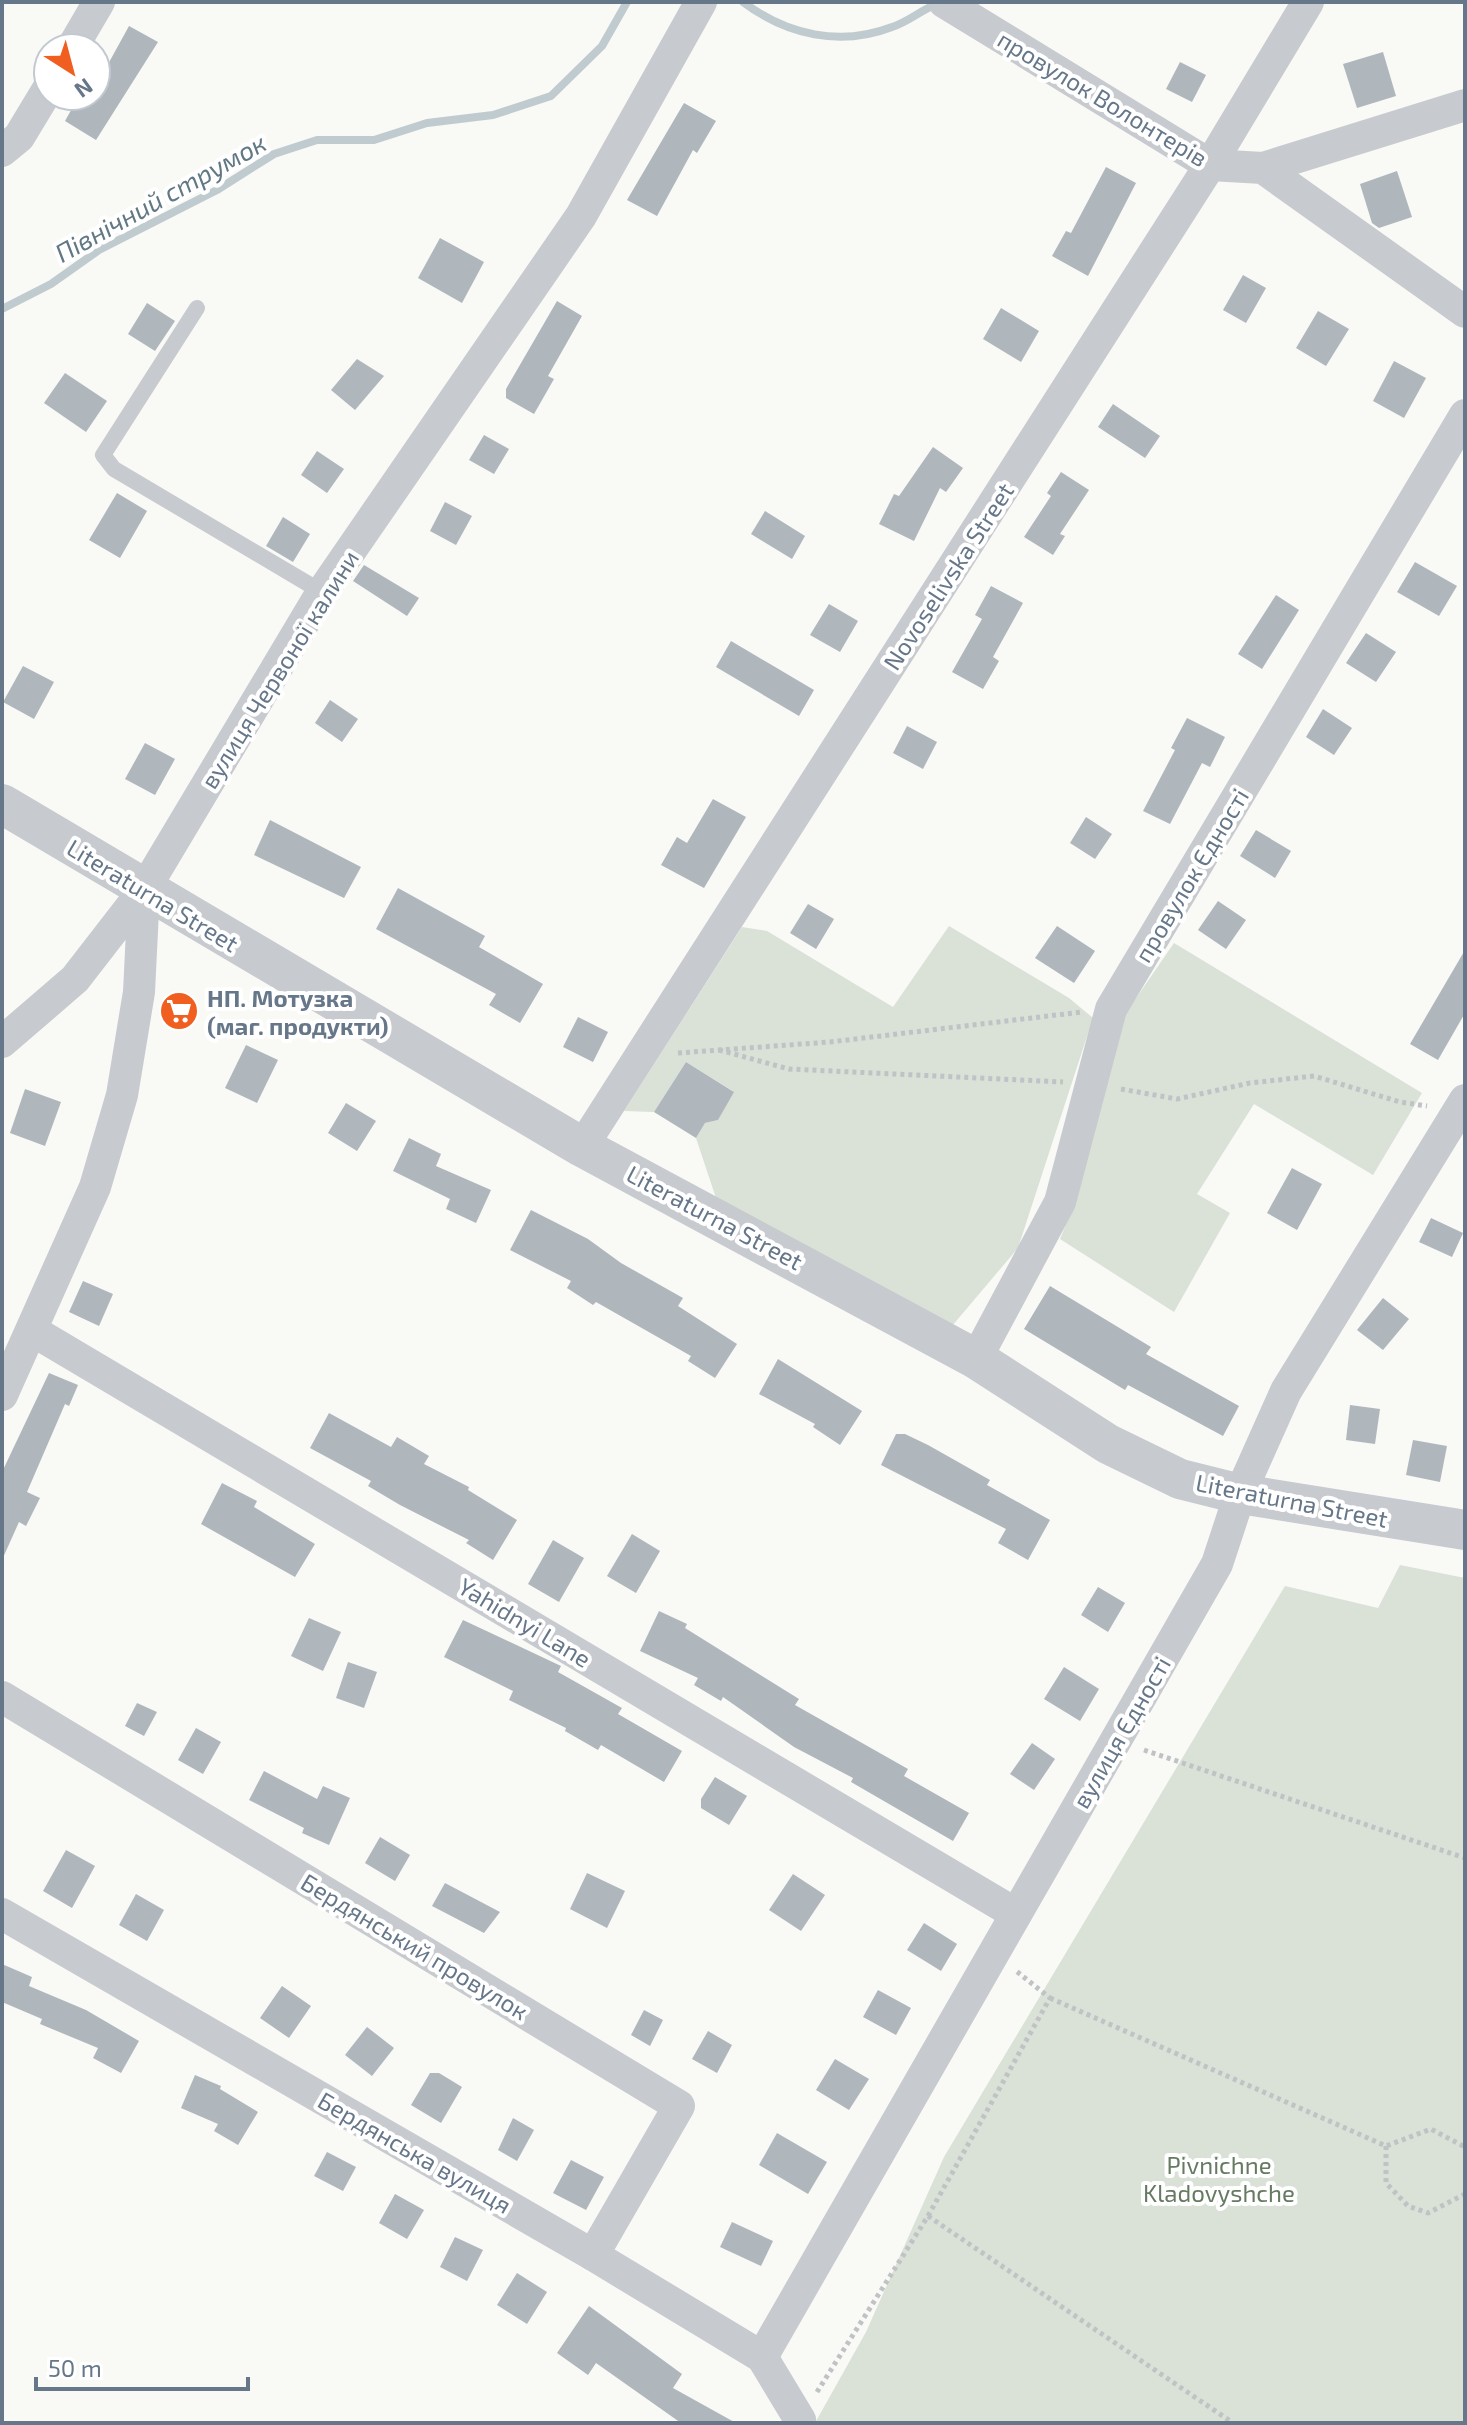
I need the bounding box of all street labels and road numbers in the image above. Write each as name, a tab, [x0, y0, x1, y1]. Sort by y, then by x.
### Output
street label: провулок Волонтерів	[992, 24, 1213, 173]
street label: Novoselivska Street	[877, 477, 1019, 675]
street label: вулиця Червоної калини	[194, 545, 365, 794]
street label: провулок Єдності	[1128, 783, 1255, 968]
street label: Literaturna Street	[62, 832, 244, 958]
street label: Literaturna Street	[622, 1158, 808, 1276]
street label: Literaturna Street	[1194, 1467, 1390, 1533]
street label: Yahidnyi Lane	[453, 1571, 597, 1673]
street label: вулиця Єдності	[1066, 1651, 1177, 1814]
street label: Бердянський провулок	[296, 1867, 534, 2026]
street label: Бердянська вулиця	[313, 2085, 517, 2220]

